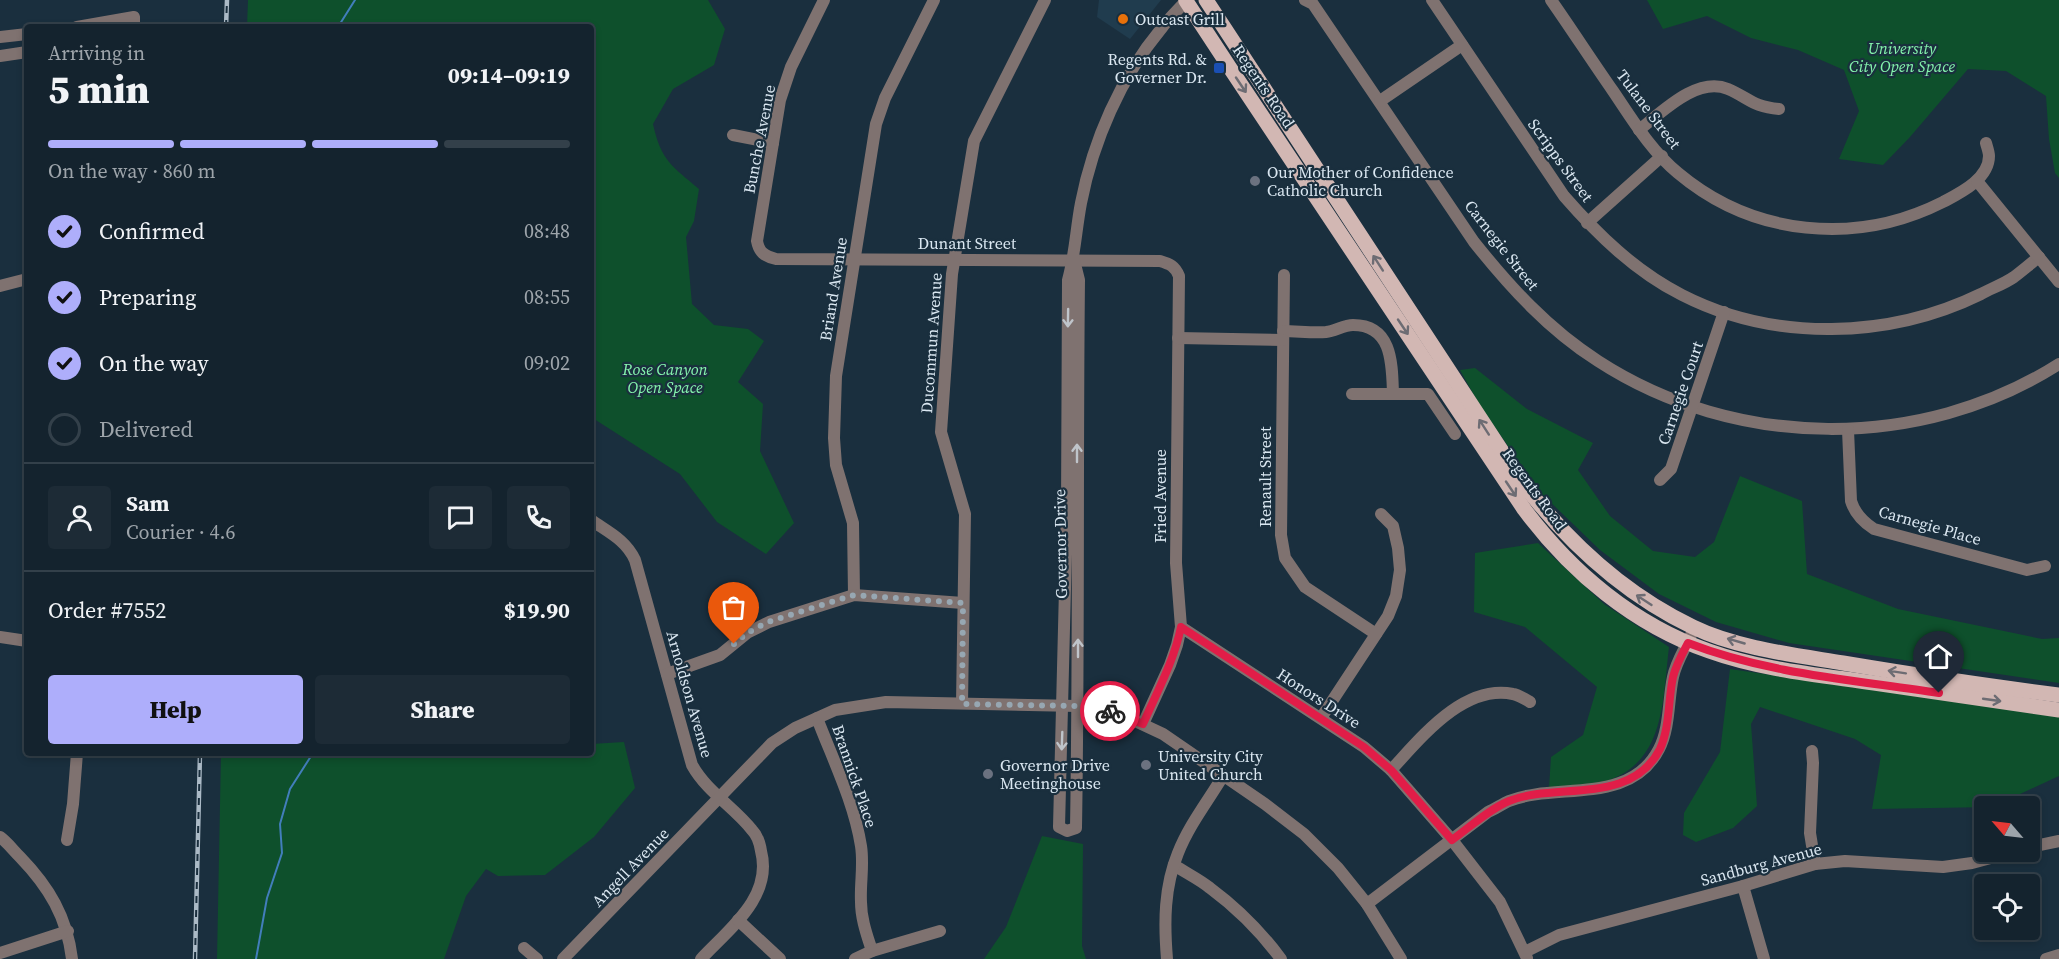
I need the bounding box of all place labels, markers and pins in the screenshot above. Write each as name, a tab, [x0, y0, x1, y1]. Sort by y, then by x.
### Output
place label: Outcast Grill	[1135, 8, 1225, 30]
marker: Outcast Grill	[1116, 12, 1130, 26]
place label: Regents Rd. & Governer Dr.	[1107, 48, 1207, 88]
marker: Regents Rd. & Governer Dr.	[1212, 61, 1226, 75]
place label: Our Mother of Confidence Catholic Church	[1267, 161, 1454, 201]
marker: Our Mother of Confidence Catholic Church	[1248, 174, 1262, 188]
pin	[708, 582, 759, 644]
pin	[1913, 631, 1964, 693]
place label: University City United Church	[1158, 745, 1264, 785]
place label: Governor Drive Meetinghouse	[1000, 754, 1110, 794]
marker: University City United Church	[1139, 758, 1153, 772]
marker: Governor Drive Meetinghouse	[981, 767, 995, 781]

